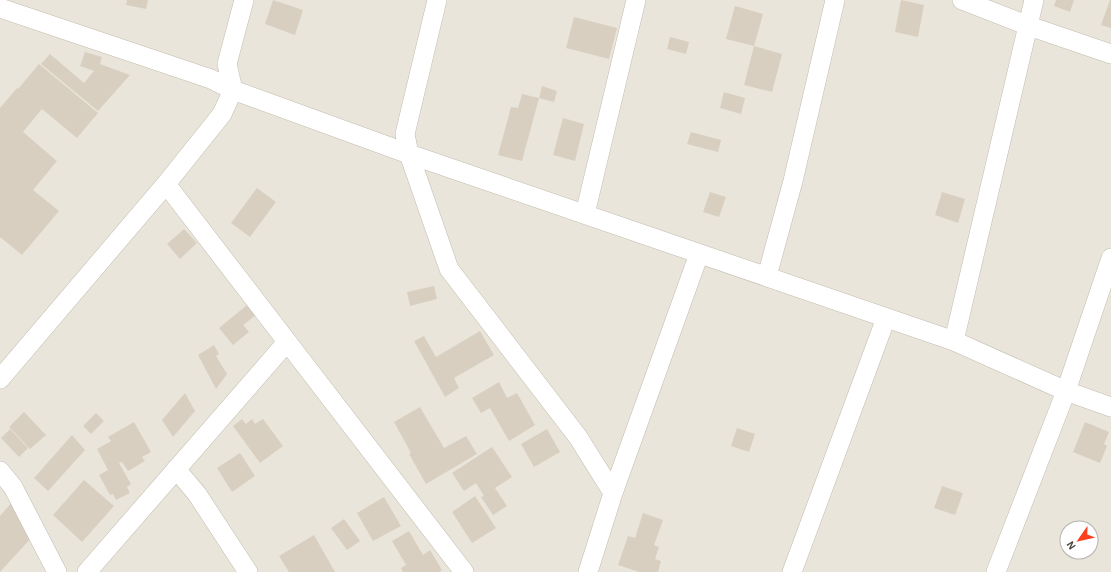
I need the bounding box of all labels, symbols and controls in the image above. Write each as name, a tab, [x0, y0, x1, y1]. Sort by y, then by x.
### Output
north arrow	[1059, 520, 1099, 560]
text: N	[1064, 539, 1078, 552]

